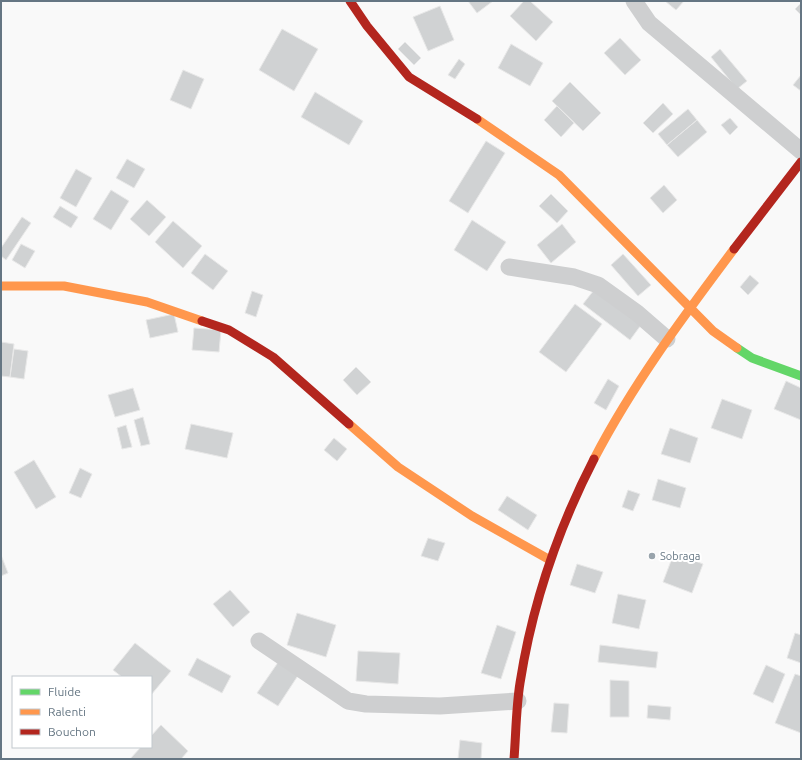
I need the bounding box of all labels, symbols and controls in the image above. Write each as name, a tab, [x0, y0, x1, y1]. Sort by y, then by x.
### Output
place label: Sobraga	[660, 550, 700, 562]
marker: Sobraga	[647, 551, 657, 561]
legend	[12, 676, 152, 748]
text: Fluide	[48, 685, 81, 698]
text: Ralenti	[48, 705, 86, 718]
text: Bouchon	[48, 725, 96, 738]

